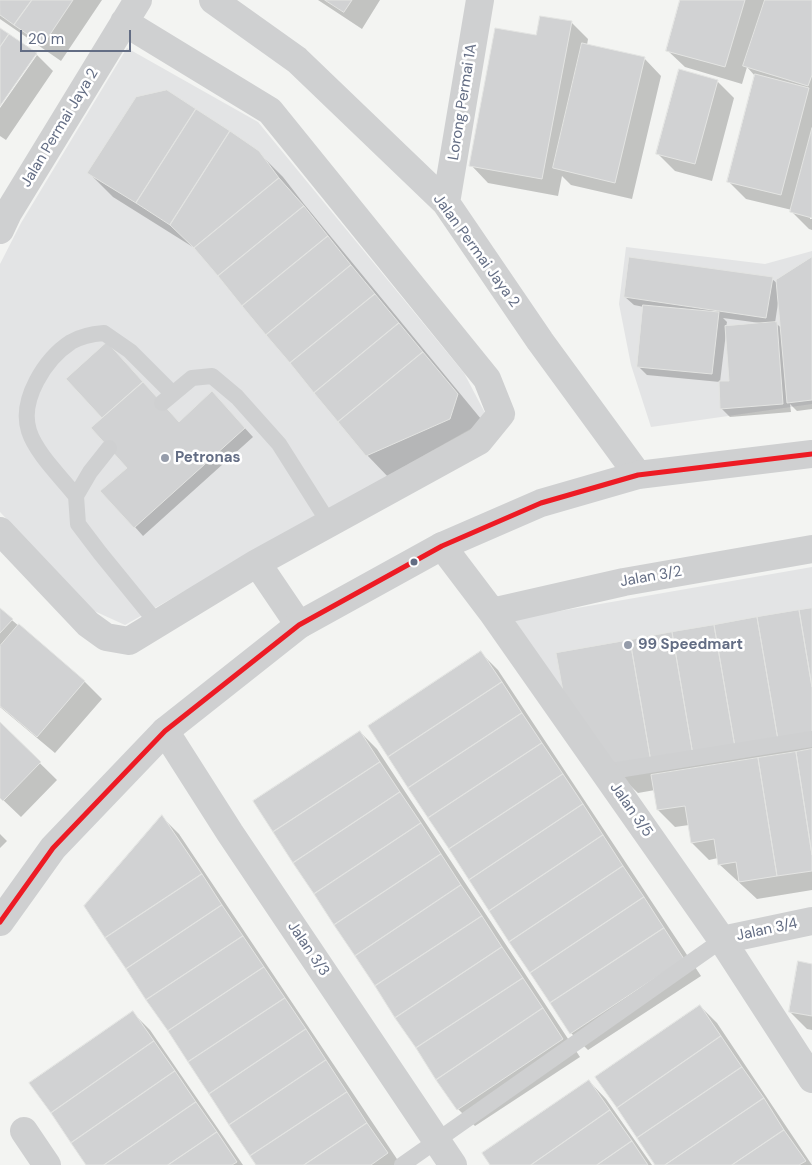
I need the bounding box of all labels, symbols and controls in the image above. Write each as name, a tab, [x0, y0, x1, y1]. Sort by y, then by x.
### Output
scale bar	[22, 20, 134, 52]
text: 20 m	[28, 29, 64, 49]
street label: Lorong Permai 1A	[445, 42, 481, 162]
street label: Jalan Permai Jaya 2	[17, 65, 103, 191]
street label: Jalan Permai Jaya 2	[429, 191, 523, 311]
place label: Petronas	[175, 449, 240, 467]
marker: Petronas	[159, 452, 171, 464]
unlabelled marker	[409, 557, 419, 567]
street label: Jalan 3/2	[619, 563, 683, 591]
place label: 99 Speedmart	[638, 636, 743, 654]
marker: 99 Speedmart	[622, 639, 634, 651]
street label: Jalan 3/5	[606, 779, 656, 841]
street label: Jalan 3/4	[735, 915, 799, 945]
street label: Jalan 3/3	[283, 918, 333, 980]

